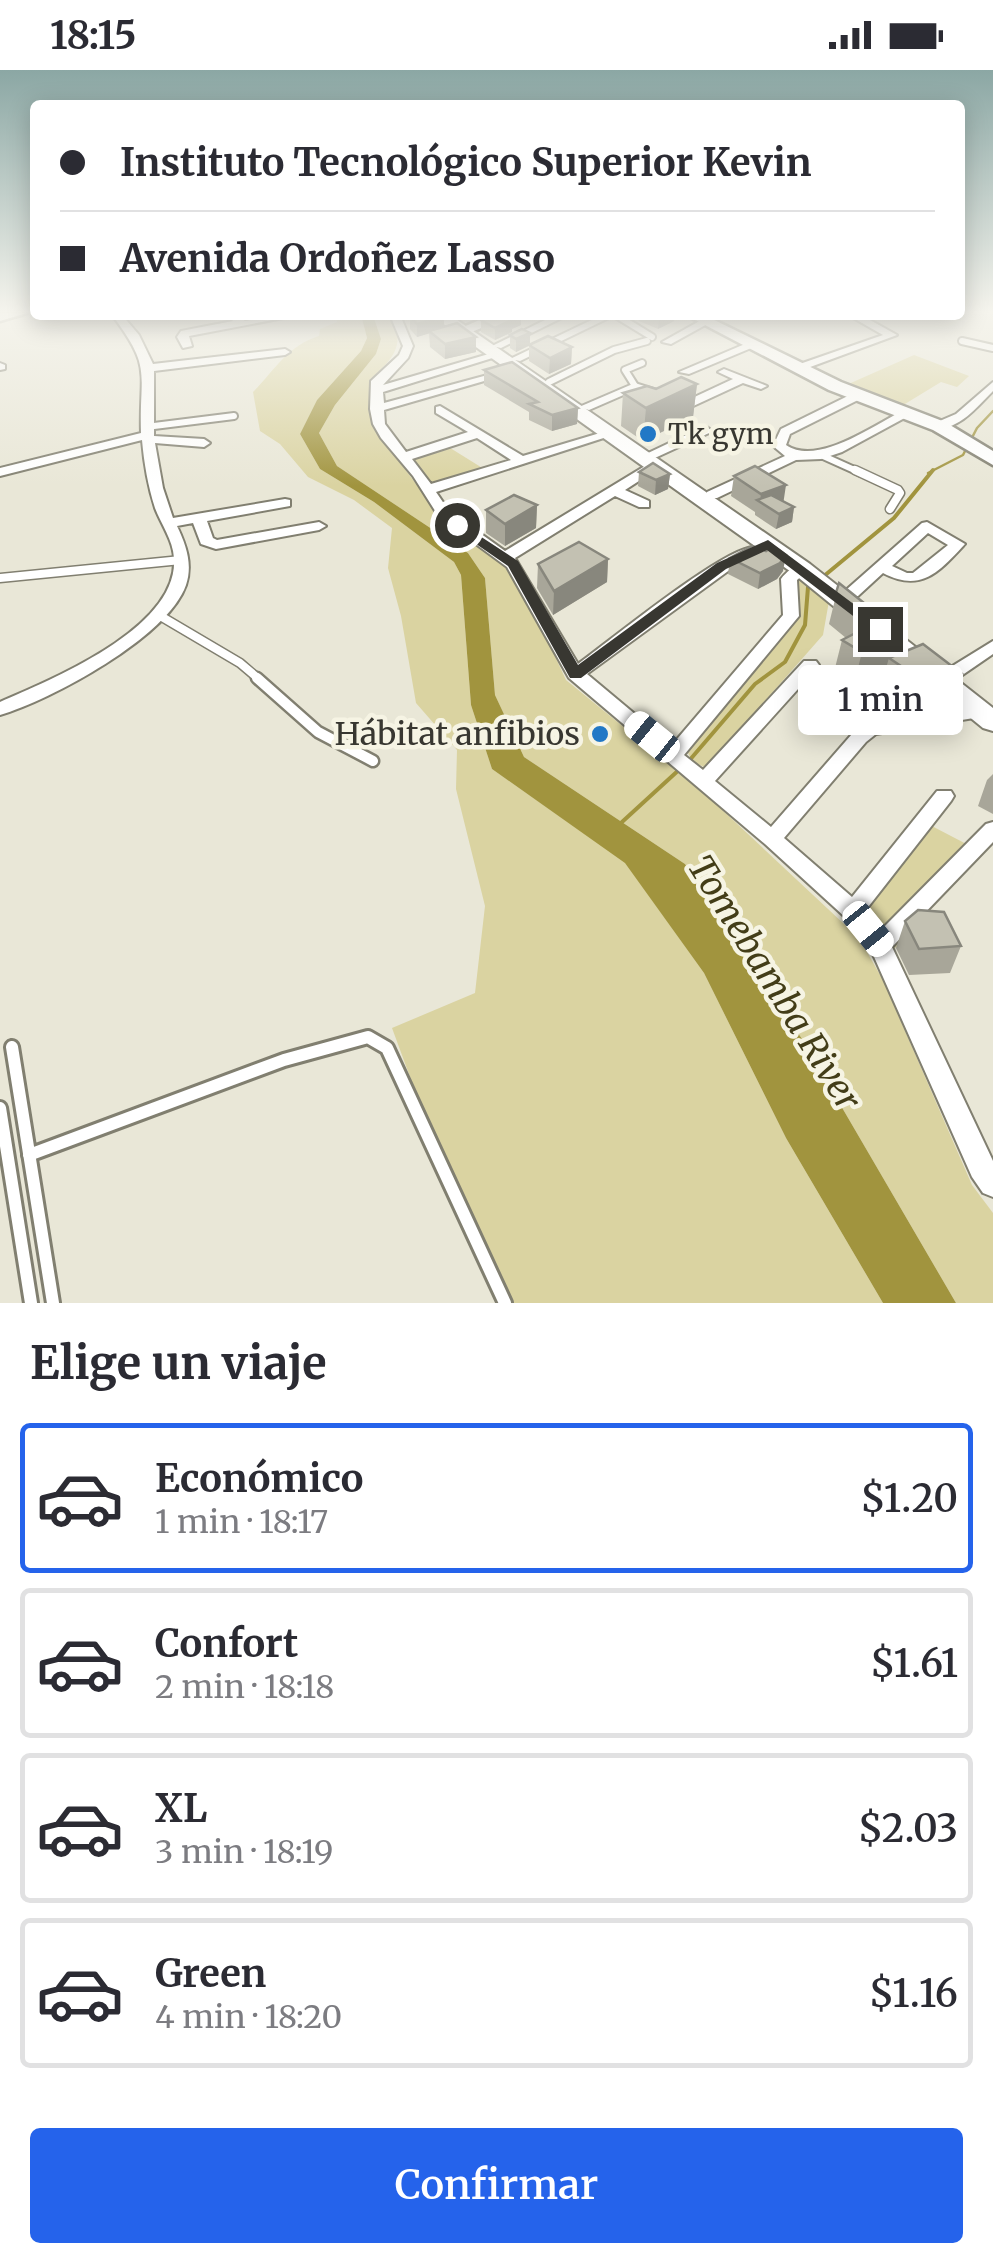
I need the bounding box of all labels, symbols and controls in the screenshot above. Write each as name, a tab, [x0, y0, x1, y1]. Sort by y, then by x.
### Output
text: 18:15	[50, 12, 136, 59]
text: Instituto Tecnológico Superior Kevin	[120, 139, 812, 186]
text: Avenida Ordoñez Lasso	[120, 235, 555, 282]
place label: Tk gym	[668, 416, 774, 452]
marker: Tk gym	[637, 423, 659, 445]
route start	[435, 503, 480, 548]
route end	[858, 607, 903, 652]
callout: 1 min	[798, 664, 962, 734]
text: 1 min	[837, 680, 924, 720]
car	[619, 706, 685, 768]
place label: Hábitat anfibios	[335, 714, 580, 754]
marker: Hábitat anfibios	[589, 723, 611, 745]
water label: Tomebamba River	[678, 848, 870, 1119]
car	[837, 896, 899, 962]
text: Elige un viaje	[30, 1335, 326, 1391]
icon: car	[35, 1453, 125, 1543]
text: Económico	[155, 1455, 363, 1502]
text: $1.20	[860, 1475, 958, 1522]
text: 1 min · 18:17	[155, 1502, 328, 1542]
icon: car	[35, 1618, 125, 1708]
text: Confort	[155, 1620, 298, 1667]
text: $1.61	[870, 1640, 958, 1687]
text: 2 min · 18:18	[155, 1667, 334, 1707]
icon: car	[35, 1783, 125, 1873]
text: XL	[155, 1785, 207, 1832]
text: $2.03	[858, 1805, 958, 1852]
text: 3 min · 18:19	[155, 1832, 333, 1872]
icon: car	[35, 1948, 125, 2038]
text: Green	[155, 1950, 266, 1997]
text: $1.16	[869, 1970, 958, 2017]
text: 4 min · 18:20	[155, 1997, 342, 2037]
button: Confirmar	[30, 2128, 963, 2243]

